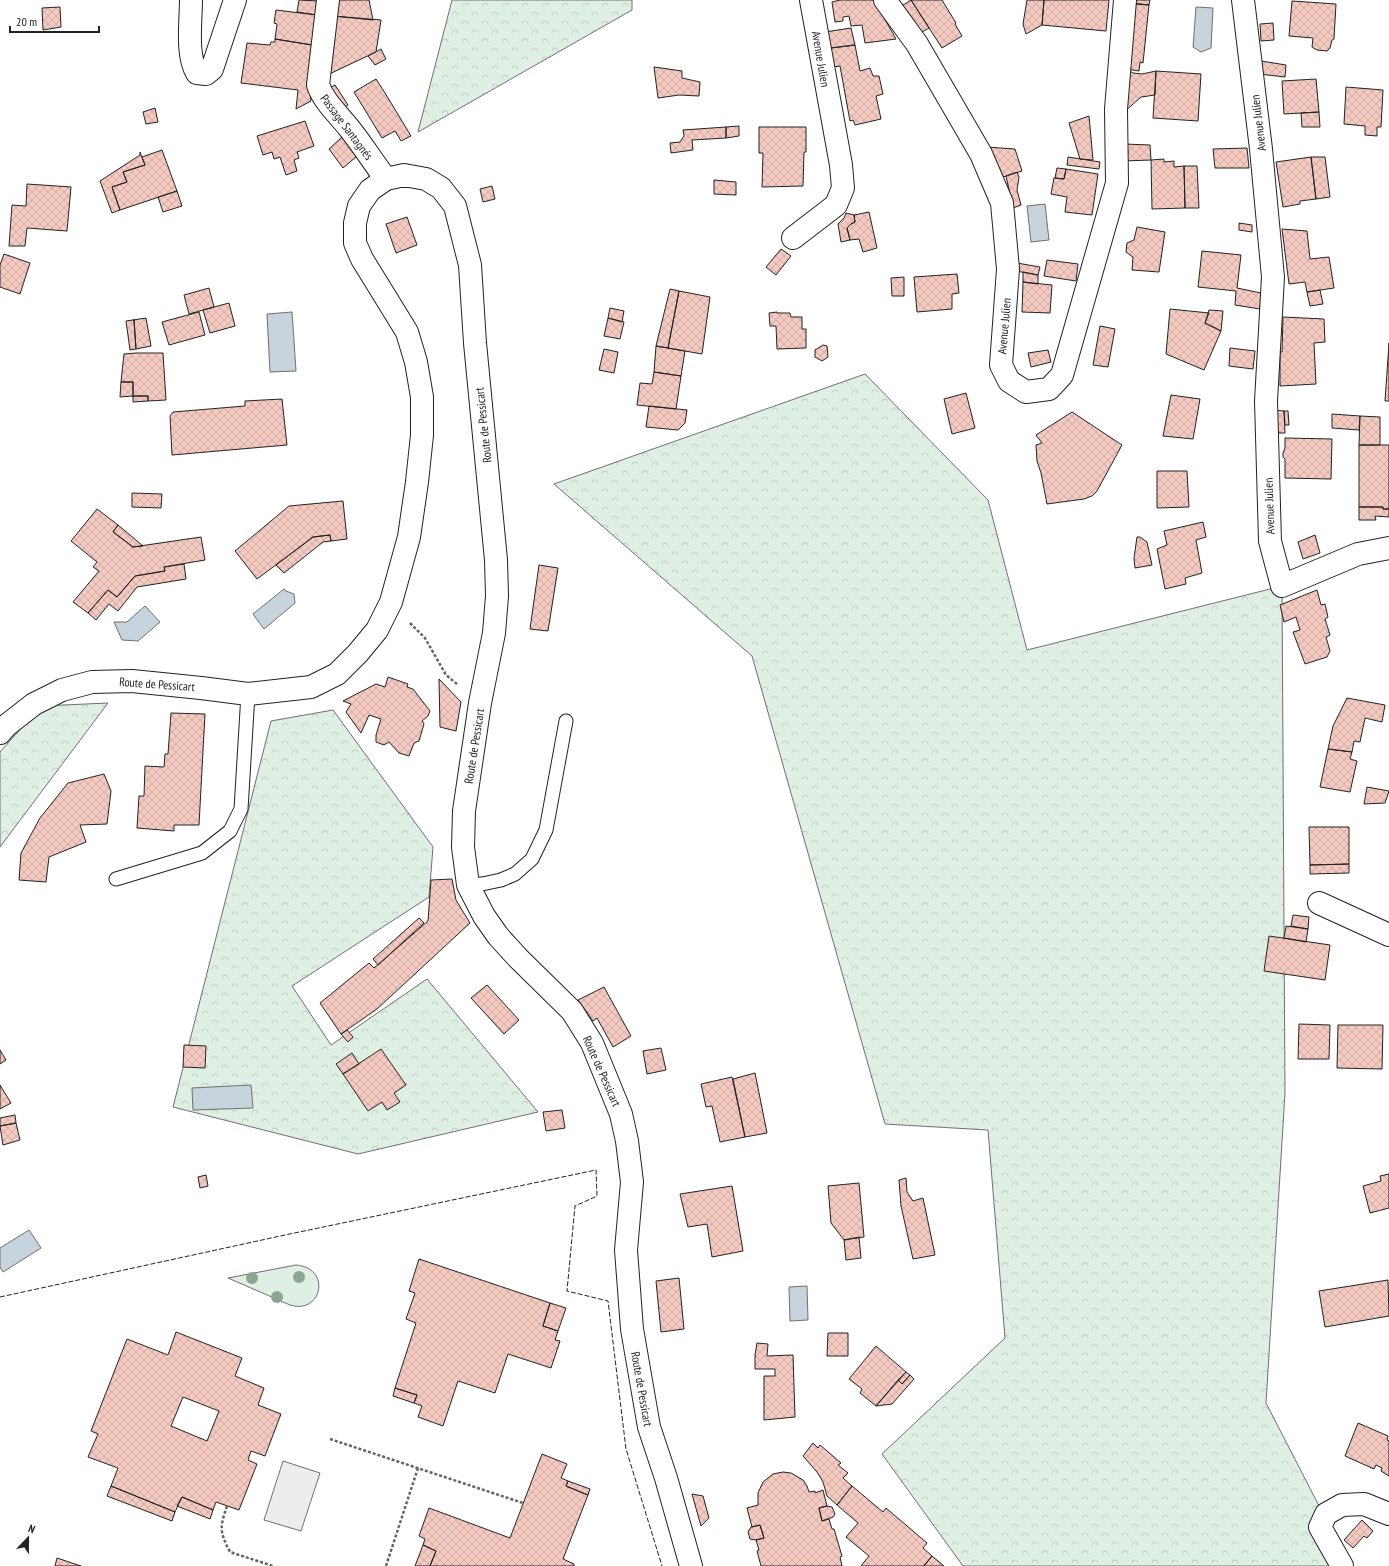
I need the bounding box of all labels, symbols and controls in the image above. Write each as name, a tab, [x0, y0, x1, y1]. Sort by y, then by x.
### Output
scale bar	[10, 8, 99, 34]
text: 20 m	[16, 14, 37, 29]
street label: Avenue Julien	[809, 30, 833, 88]
street label: Passage Santagnés	[317, 91, 377, 163]
street label: Avenue Julien	[1247, 94, 1269, 152]
street label: Avenue Julien	[994, 297, 1014, 355]
street label: Route de Pessicart	[472, 386, 494, 463]
street label: Avenue Julien	[1261, 477, 1277, 535]
street label: Route de Pessicart	[119, 674, 196, 694]
street label: Route de Pessicart	[461, 707, 487, 785]
street label: Route de Pessicart	[580, 1033, 625, 1109]
street label: Route de Pessicart	[628, 1350, 656, 1428]
north arrow	[8, 1518, 48, 1558]
text: N	[26, 1521, 37, 1536]

